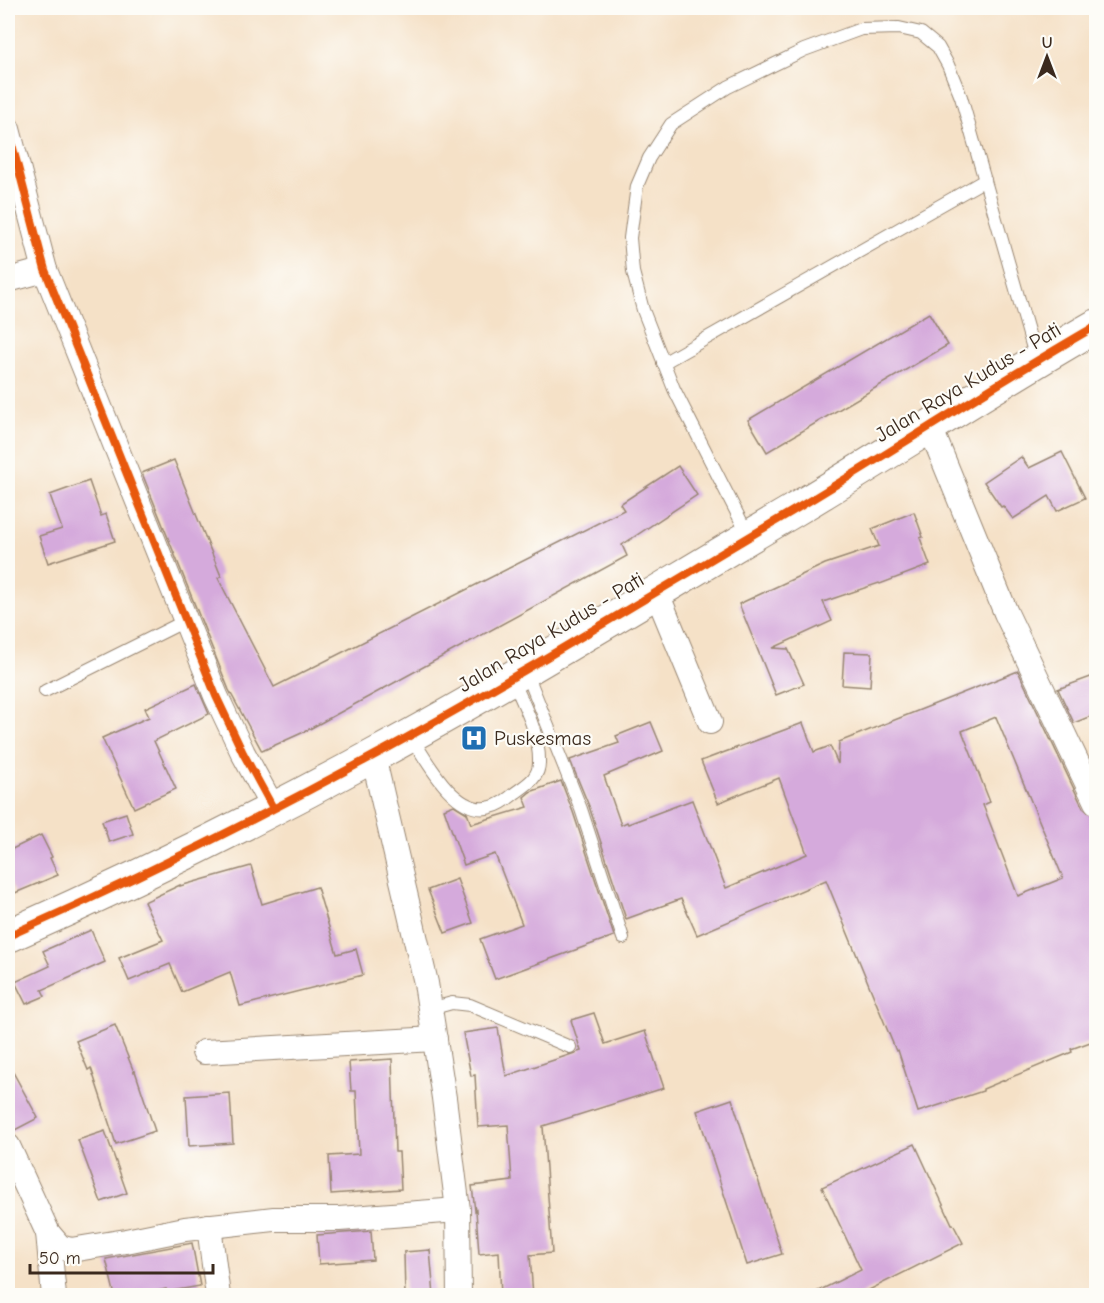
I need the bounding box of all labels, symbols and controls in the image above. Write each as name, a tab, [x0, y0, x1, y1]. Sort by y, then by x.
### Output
north arrow	[1017, 27, 1077, 87]
text: U	[1042, 34, 1052, 52]
street label: Jalan Raya Kudus - Pati	[871, 317, 1065, 447]
street label: Jalan Raya Kudus - Pati	[454, 567, 648, 697]
hospital icon: Puskesmas	[459, 723, 489, 753]
place label: Puskesmas	[494, 726, 591, 750]
scale bar	[30, 1237, 213, 1275]
text: 50 m	[39, 1248, 81, 1269]

